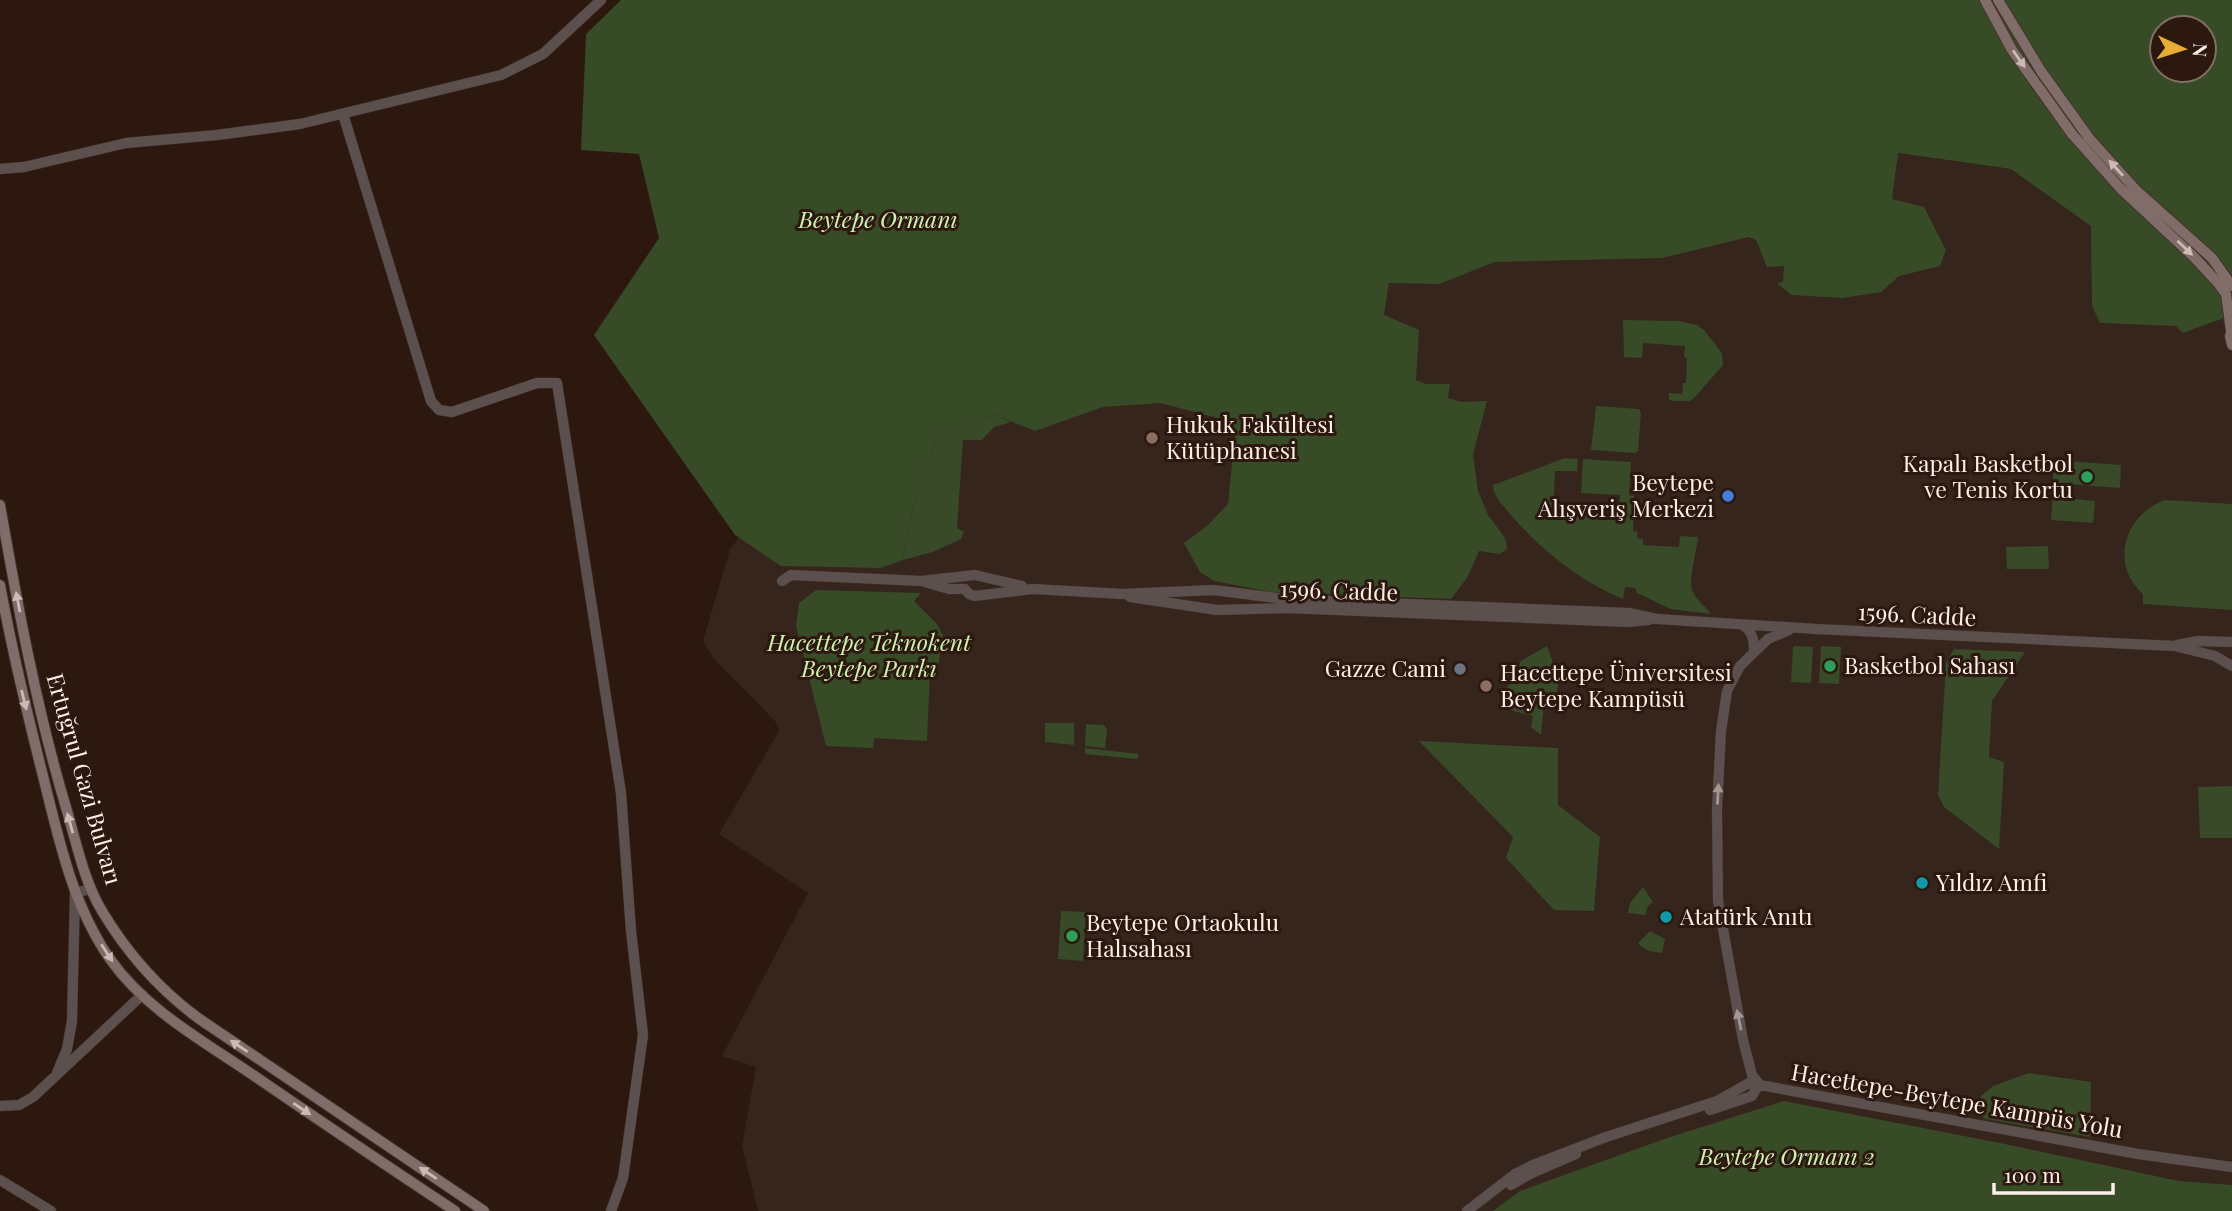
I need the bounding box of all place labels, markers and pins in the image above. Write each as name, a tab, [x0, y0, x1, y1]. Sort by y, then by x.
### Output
place label: Hukuk Fakültesi Kütüphanesi	[1166, 408, 1335, 465]
marker: Hukuk Fakültesi Kütüphanesi	[1144, 430, 1160, 446]
place label: Kapalı Basketbol ve Tenis Kortu	[1903, 447, 2073, 504]
place label: Beytepe Alışveriş Merkezi	[1537, 466, 1714, 523]
marker: Kapalı Basketbol ve Tenis Kortu	[2079, 469, 2095, 485]
marker: Beytepe Alışveriş Merkezi	[1720, 488, 1736, 504]
place label: Basketbol Sahası	[1844, 649, 2016, 680]
place label: Gazze Cami	[1325, 652, 1446, 683]
place label: Hacettepe Üniversitesi Beytepe Kampüsü	[1500, 656, 1732, 713]
marker: Basketbol Sahası	[1822, 658, 1838, 674]
marker: Gazze Cami	[1452, 661, 1468, 677]
marker: Hacettepe Üniversitesi Beytepe Kampüsü	[1478, 678, 1494, 694]
place label: Yıldız Amfi	[1935, 866, 2047, 897]
marker: Yıldız Amfi	[1914, 875, 1930, 891]
place label: Atatürk Anıtı	[1679, 900, 1813, 931]
place label: Beytepe Ortaokulu Halısahası	[1086, 906, 1279, 963]
marker: Atatürk Anıtı	[1658, 909, 1674, 925]
marker: Beytepe Ortaokulu Halısahası	[1064, 928, 1080, 944]

